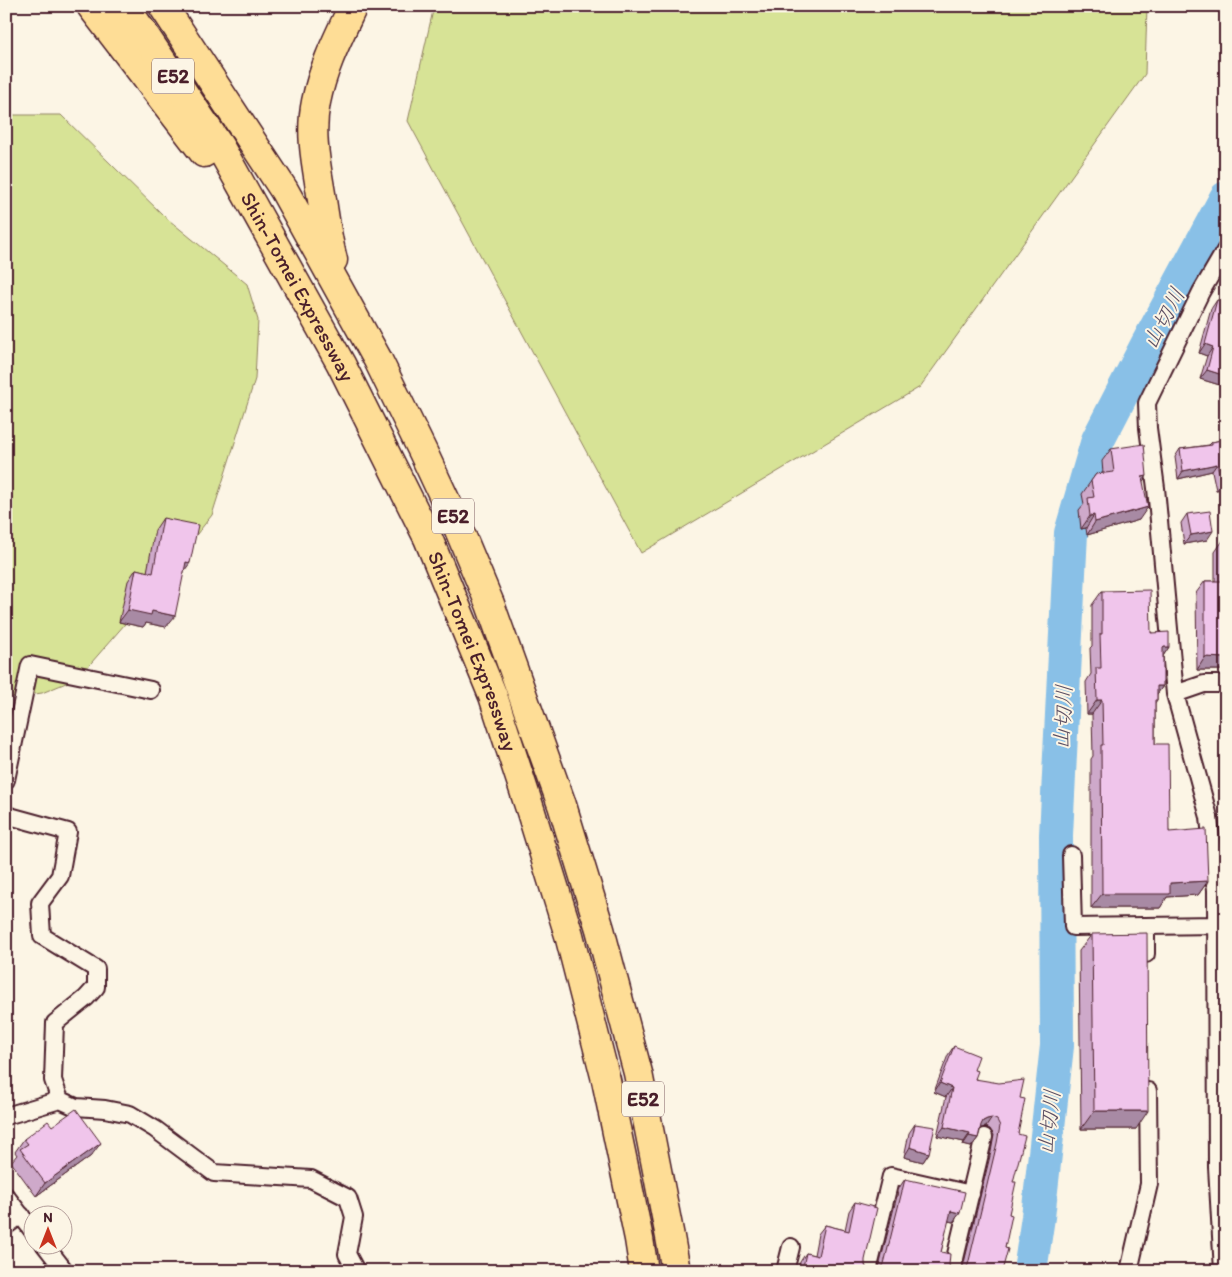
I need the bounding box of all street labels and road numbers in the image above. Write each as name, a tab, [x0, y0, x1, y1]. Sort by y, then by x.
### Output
road number: E52	[152, 58, 194, 94]
street label: Shin-Tomei Expressway	[236, 187, 361, 385]
road number: E52	[432, 498, 474, 534]
street label: Shin-Tomei Expressway	[423, 548, 523, 755]
road number: E52	[622, 1082, 664, 1116]

